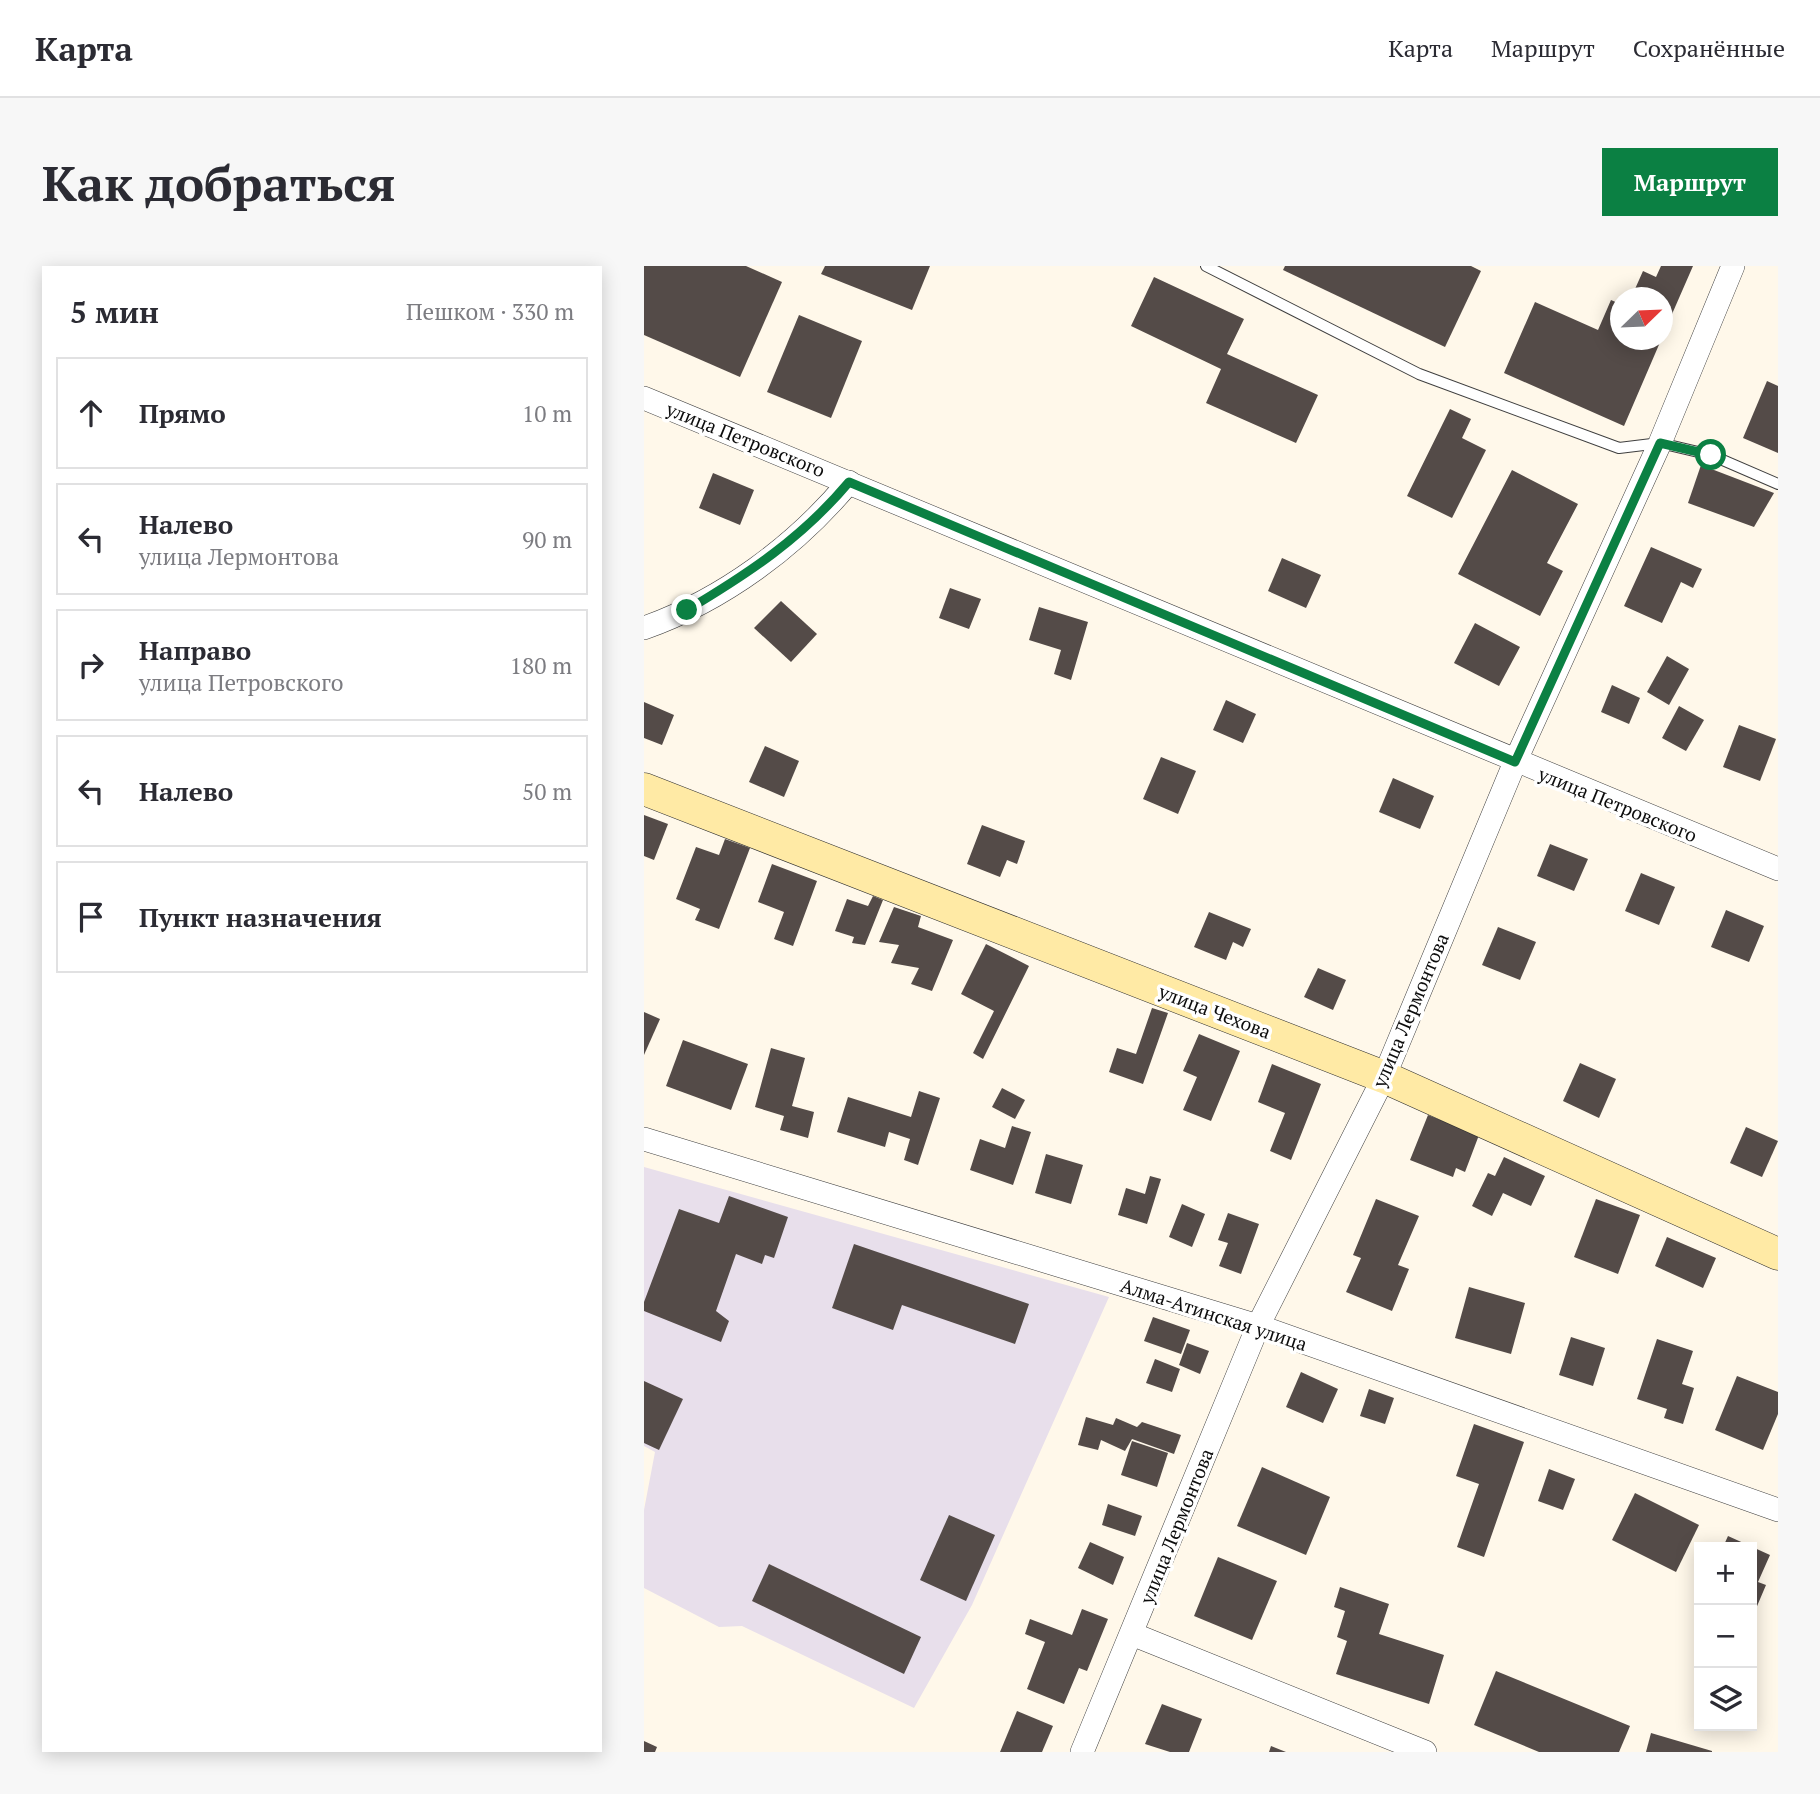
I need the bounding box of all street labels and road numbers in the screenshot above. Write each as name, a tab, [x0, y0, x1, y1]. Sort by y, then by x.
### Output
street label: улица Петровского	[662, 395, 829, 482]
street label: улица Петровского	[1534, 760, 1701, 847]
street label: улица Лермонтова	[1366, 929, 1454, 1092]
street label: улица Чехова	[1154, 978, 1275, 1044]
street label: Алма-Атинская улица	[1117, 1272, 1311, 1356]
street label: улица Лермонтова	[1133, 1444, 1219, 1608]

